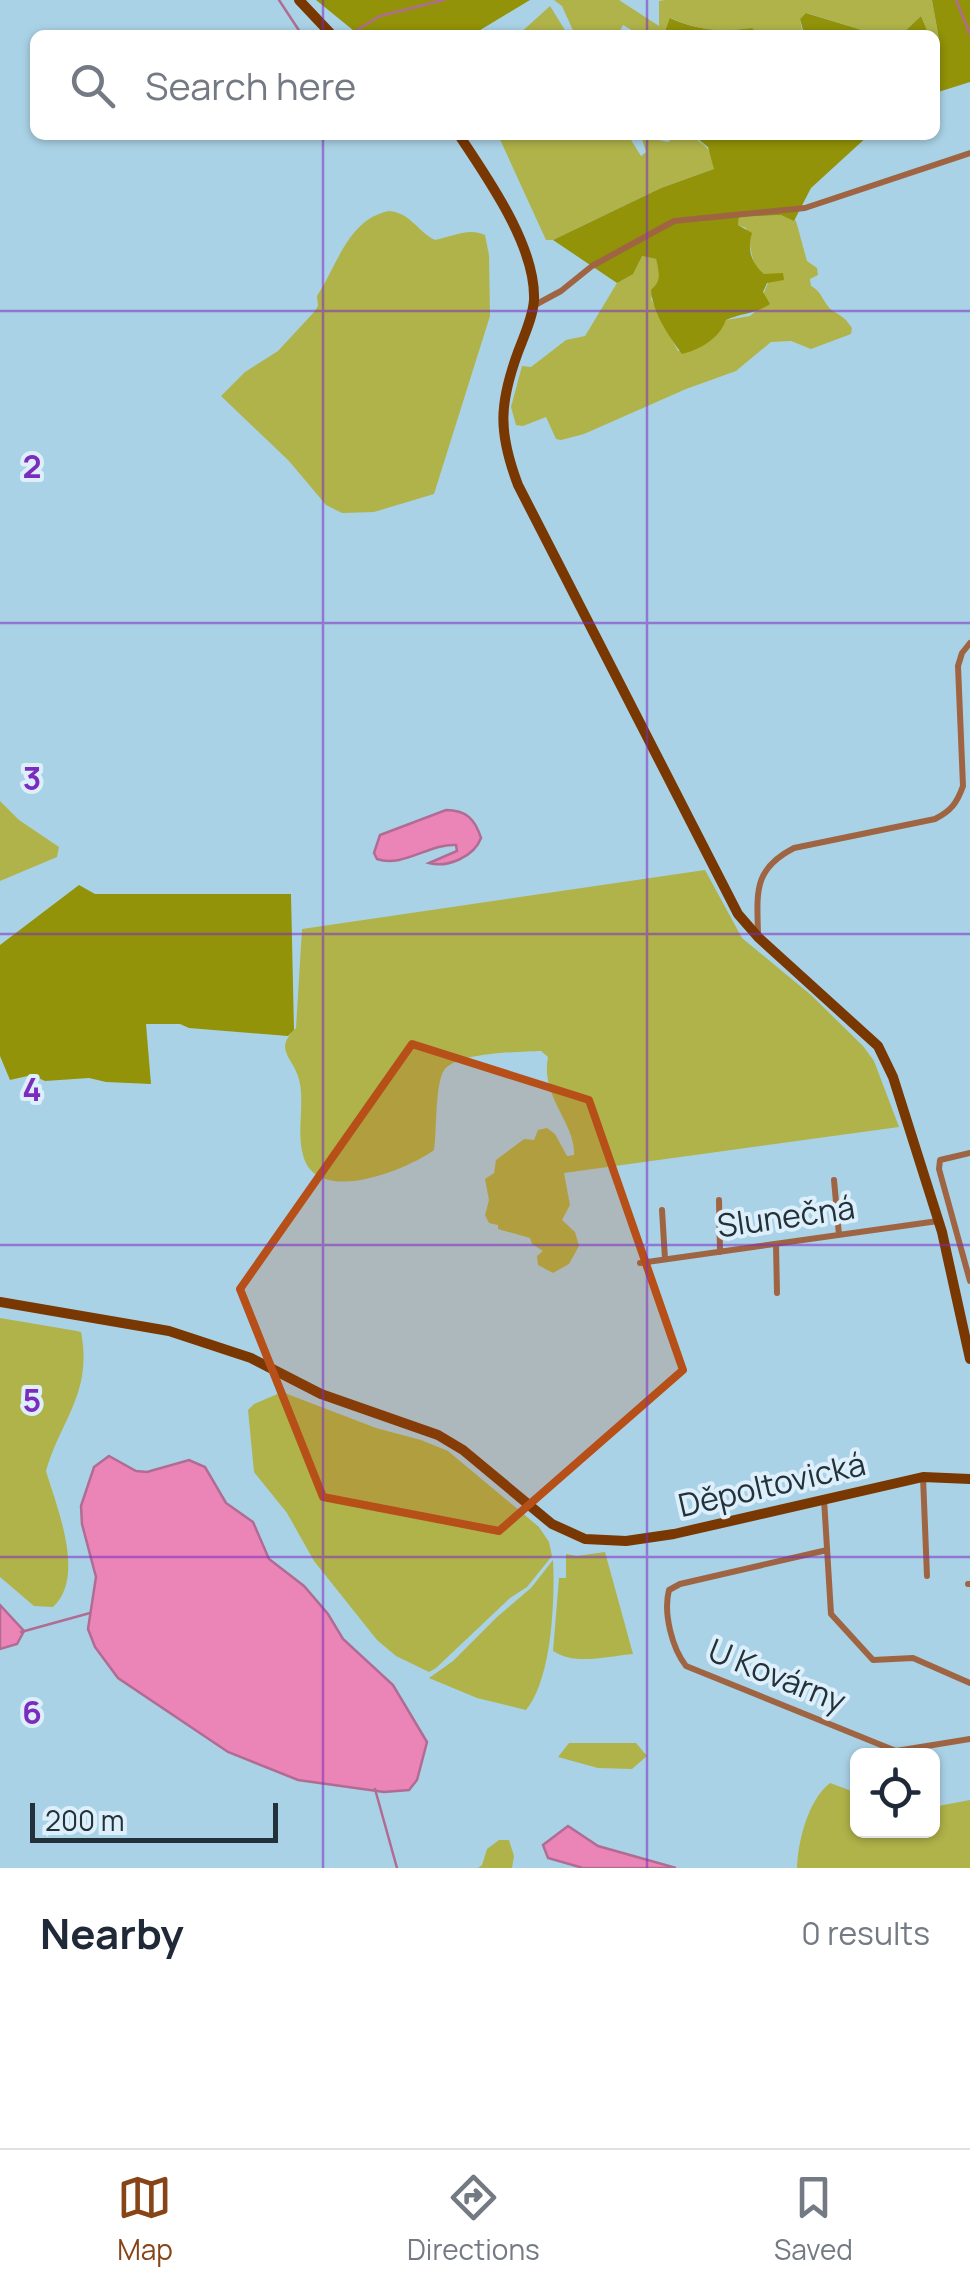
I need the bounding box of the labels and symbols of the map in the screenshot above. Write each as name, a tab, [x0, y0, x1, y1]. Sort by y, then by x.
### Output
text: 2	[22, 444, 42, 488]
text: 3	[23, 756, 41, 800]
text: 4	[22, 1067, 42, 1111]
street label: Slunečná	[714, 1185, 857, 1247]
text: 5	[23, 1378, 41, 1422]
street label: Děpoltovická	[674, 1441, 870, 1527]
street label: U Kovárny	[702, 1628, 853, 1723]
text: 6	[22, 1690, 42, 1734]
scale bar	[30, 1798, 278, 1842]

